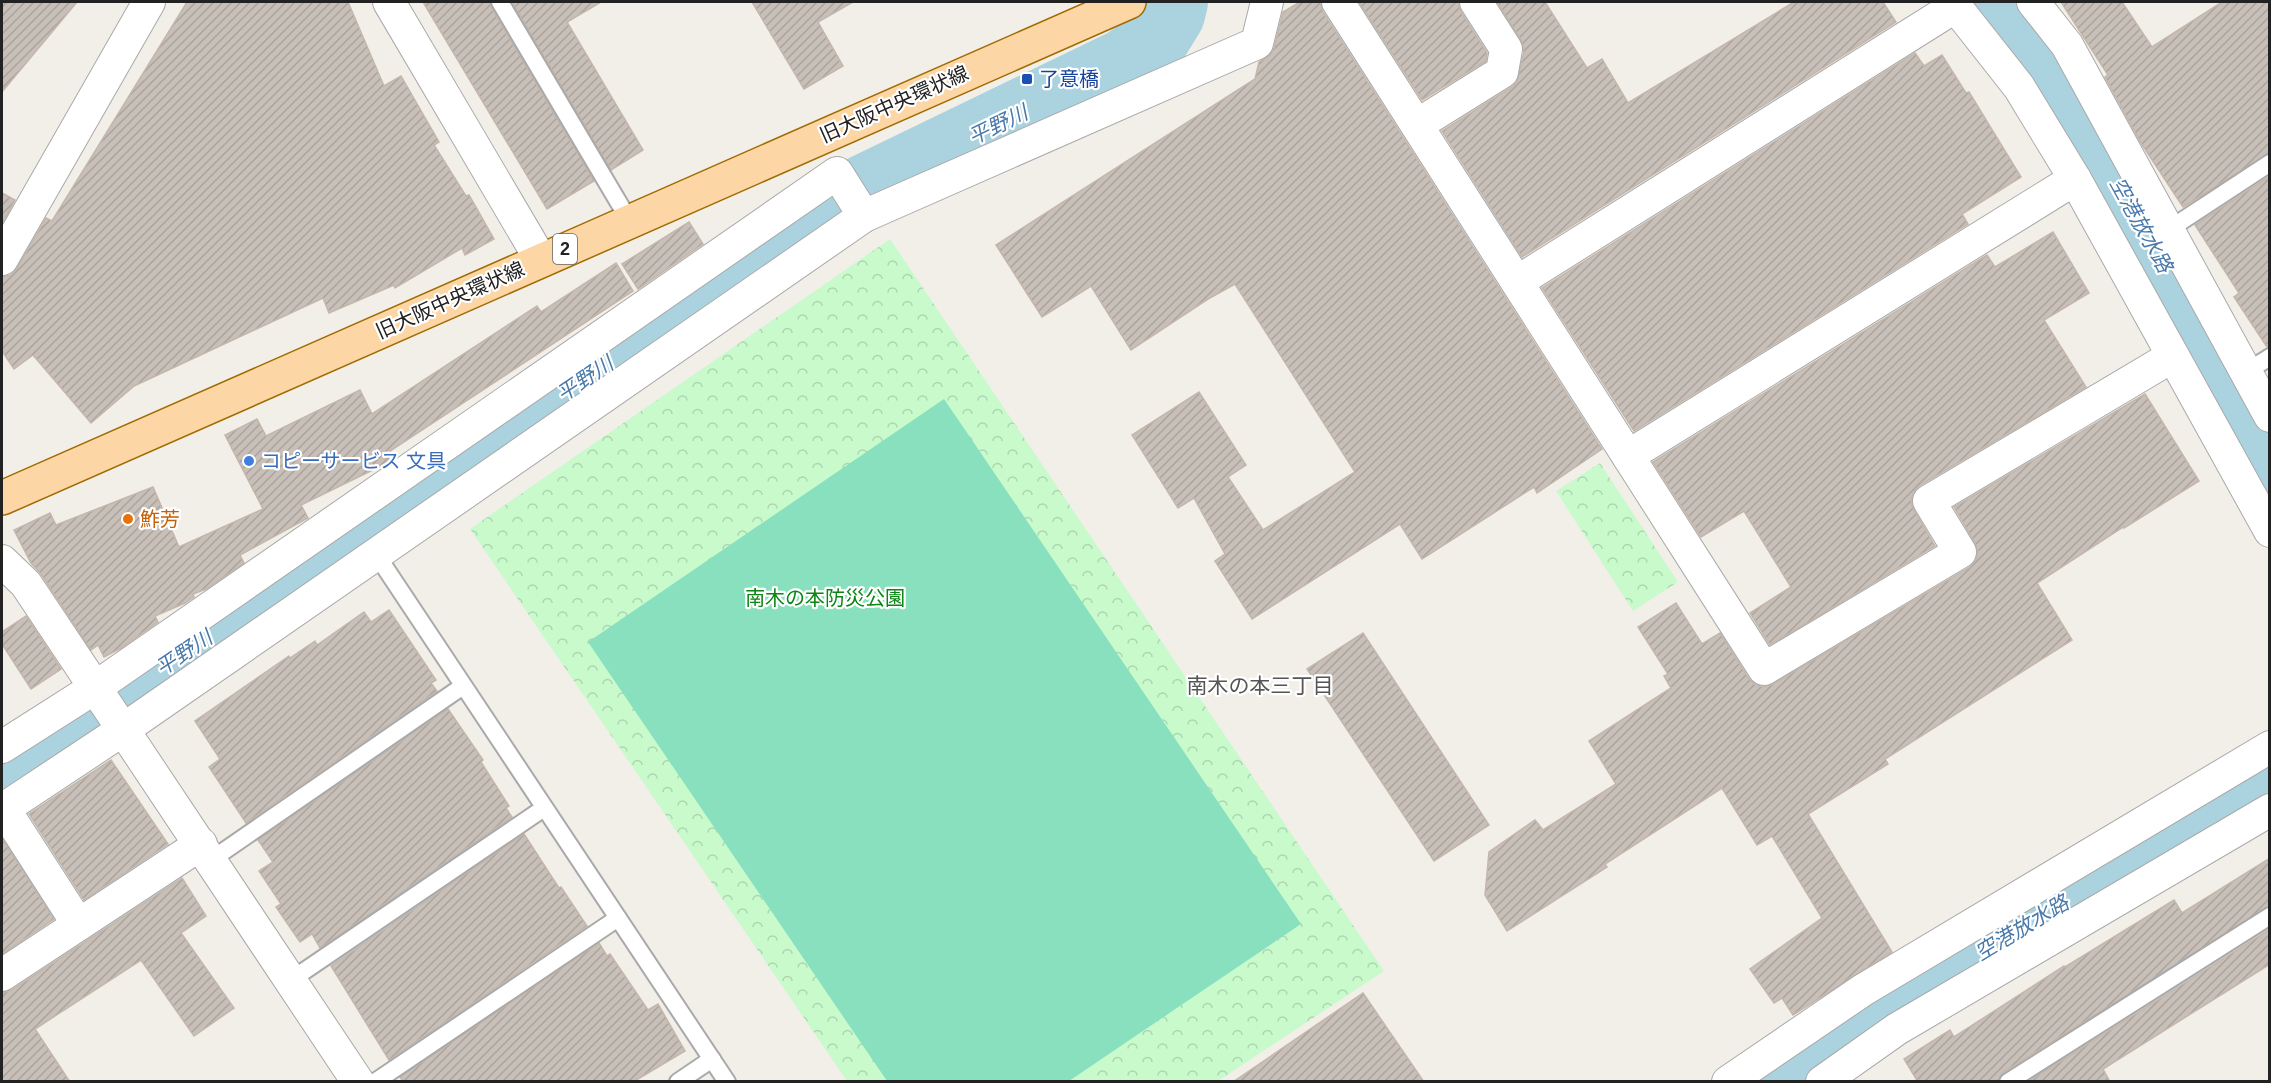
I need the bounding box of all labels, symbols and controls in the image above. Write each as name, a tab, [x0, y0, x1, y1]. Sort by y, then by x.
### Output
street label: 旧大阪中央環状線	[816, 61, 972, 147]
place label: 了意橋	[1039, 68, 1099, 90]
marker: 了意橋	[1020, 72, 1034, 86]
water label: 平野川	[964, 100, 1033, 149]
water label: 空港放水路	[2106, 173, 2178, 278]
road number: 2	[553, 234, 577, 264]
street label: 旧大阪中央環状線	[372, 257, 528, 343]
water label: 平野川	[552, 350, 619, 406]
place label: コピーサービス 文具	[261, 450, 446, 472]
marker: コピーサービス 文具	[242, 454, 256, 468]
place label: 鮓芳	[140, 508, 180, 530]
marker: 鮓芳	[121, 512, 135, 526]
park label: 南木の本防災公園	[745, 587, 905, 609]
water label: 平野川	[151, 624, 218, 680]
district label: 南木の本三丁目	[1187, 674, 1334, 697]
water label: 空港放水路	[1971, 890, 2074, 964]

